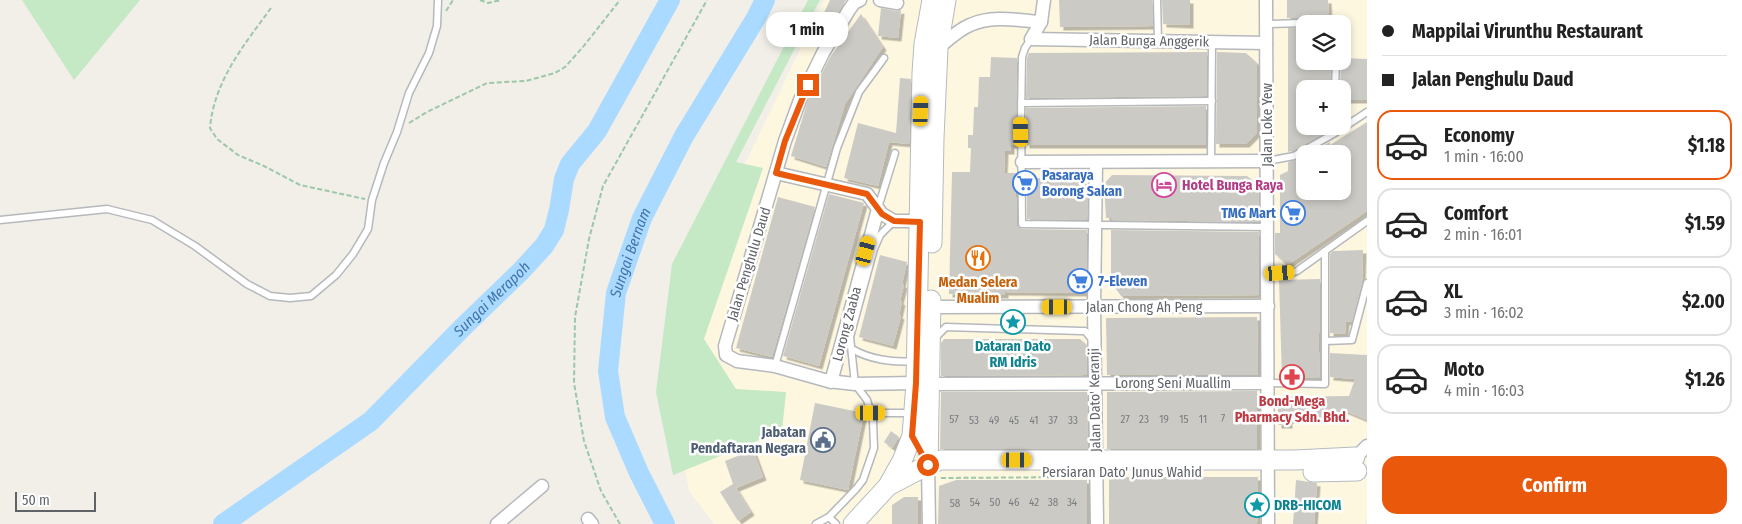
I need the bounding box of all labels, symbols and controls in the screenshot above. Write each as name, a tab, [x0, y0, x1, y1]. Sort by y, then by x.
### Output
callout: 1 min	[767, 12, 849, 48]
map controls	[1296, 15, 1351, 200]
button: layers	[1296, 15, 1351, 70]
text: 1 min	[790, 20, 824, 39]
text: Mappilai Virunthu Restaurant	[1412, 20, 1643, 43]
street label: Jalan Bunga Anggerik	[1089, 31, 1210, 51]
text: Jalan Penghulu Daud	[1412, 68, 1574, 91]
route end	[797, 74, 819, 96]
button: +	[1296, 80, 1351, 135]
street label: Jalan Loke Yew	[1259, 83, 1276, 167]
car	[912, 96, 929, 126]
car	[1013, 117, 1028, 147]
icon: car	[1384, 123, 1429, 168]
text: Economy	[1444, 124, 1514, 147]
text: $1.18	[1688, 134, 1725, 157]
button: −	[1296, 145, 1351, 200]
text: 1 min · 16:00	[1444, 147, 1524, 166]
place label: Pasaraya Borong Sakan	[1042, 167, 1122, 200]
supermarket icon: Pasaraya Borong Sakan	[1012, 170, 1038, 196]
hotel icon: Hotel Bunga Raya	[1151, 172, 1177, 198]
place label: Hotel Bunga Raya	[1182, 177, 1283, 194]
supermarket icon: TMG Mart	[1280, 200, 1306, 226]
icon: car	[1384, 201, 1429, 246]
text: Comfort	[1444, 202, 1508, 225]
water label: Sungai Bernam	[607, 205, 655, 299]
street label: Jalan Penghulu Daud	[724, 205, 774, 323]
place label: TMG Mart	[1221, 205, 1277, 222]
text: $1.59	[1685, 212, 1725, 235]
text: 2 min · 16:01	[1444, 225, 1522, 244]
car	[854, 235, 877, 267]
restaurant icon: Medan Selera Mualim	[965, 245, 991, 271]
water label: Sungai Merapoh	[449, 258, 534, 341]
car	[1264, 264, 1295, 282]
supermarket icon: 7-Eleven	[1067, 268, 1093, 294]
place label: 7-Eleven	[1098, 273, 1147, 290]
place label: Medan Selera Mualim	[939, 274, 1017, 307]
icon: car	[1384, 279, 1429, 324]
text: XL	[1444, 280, 1463, 303]
street label: Lorong Zaaba	[829, 285, 865, 363]
text: $2.00	[1682, 290, 1725, 313]
street label: Jalan Chong Ah Peng	[1086, 299, 1203, 316]
car	[1042, 300, 1072, 315]
text: 3 min · 16:02	[1444, 303, 1523, 322]
place icon: Dataran Dato RM Idris	[1000, 309, 1026, 335]
place label: Dataran Dato RM Idris	[975, 338, 1052, 371]
street label: Jalan Dato' Keranji	[1086, 348, 1104, 452]
icon: car	[1384, 357, 1429, 402]
text: Moto	[1444, 358, 1484, 381]
pharmacy icon: Bond-Mega Pharmacy Sdn. Bhd.	[1279, 364, 1305, 390]
text: $1.26	[1685, 368, 1725, 391]
street label: Lorong Seni Muallim	[1115, 375, 1231, 392]
text: 4 min · 16:03	[1444, 381, 1524, 400]
place label: Bond-Mega Pharmacy Sdn. Bhd.	[1235, 393, 1349, 426]
car	[856, 406, 886, 421]
house number: 7	[1221, 412, 1226, 425]
house number: 57	[949, 413, 959, 426]
house number: 27	[1120, 413, 1130, 426]
house number: 23	[1139, 413, 1149, 426]
house number: 19	[1159, 413, 1169, 426]
house number: 15	[1179, 413, 1189, 426]
house number: 11	[1199, 413, 1207, 426]
house number: 53	[969, 414, 979, 427]
house number: 49	[989, 414, 999, 427]
house number: 45	[1009, 414, 1019, 427]
house number: 41	[1029, 414, 1039, 427]
house number: 37	[1048, 414, 1058, 427]
house number: 33	[1068, 414, 1078, 427]
place label: Jabatan Pendaftaran Negara	[691, 424, 806, 457]
public building icon: Jabatan Pendaftaran Negara	[810, 427, 836, 453]
car	[1002, 453, 1032, 468]
route start	[917, 454, 939, 476]
button: Confirm	[1382, 456, 1727, 514]
street label: Persiaran Dato' Junus Wahid	[1042, 464, 1202, 481]
scale bar	[15, 489, 96, 512]
text: 50 m	[22, 492, 50, 509]
place icon: DRB-HICOM	[1244, 492, 1270, 518]
house number: 54	[970, 496, 981, 509]
house number: 50	[990, 496, 1001, 509]
house number: 46	[1009, 496, 1020, 509]
house number: 42	[1029, 496, 1039, 509]
house number: 38	[1048, 496, 1059, 509]
house number: 34	[1067, 496, 1078, 509]
house number: 58	[950, 497, 961, 510]
place label: DRB-HICOM	[1274, 497, 1341, 514]

